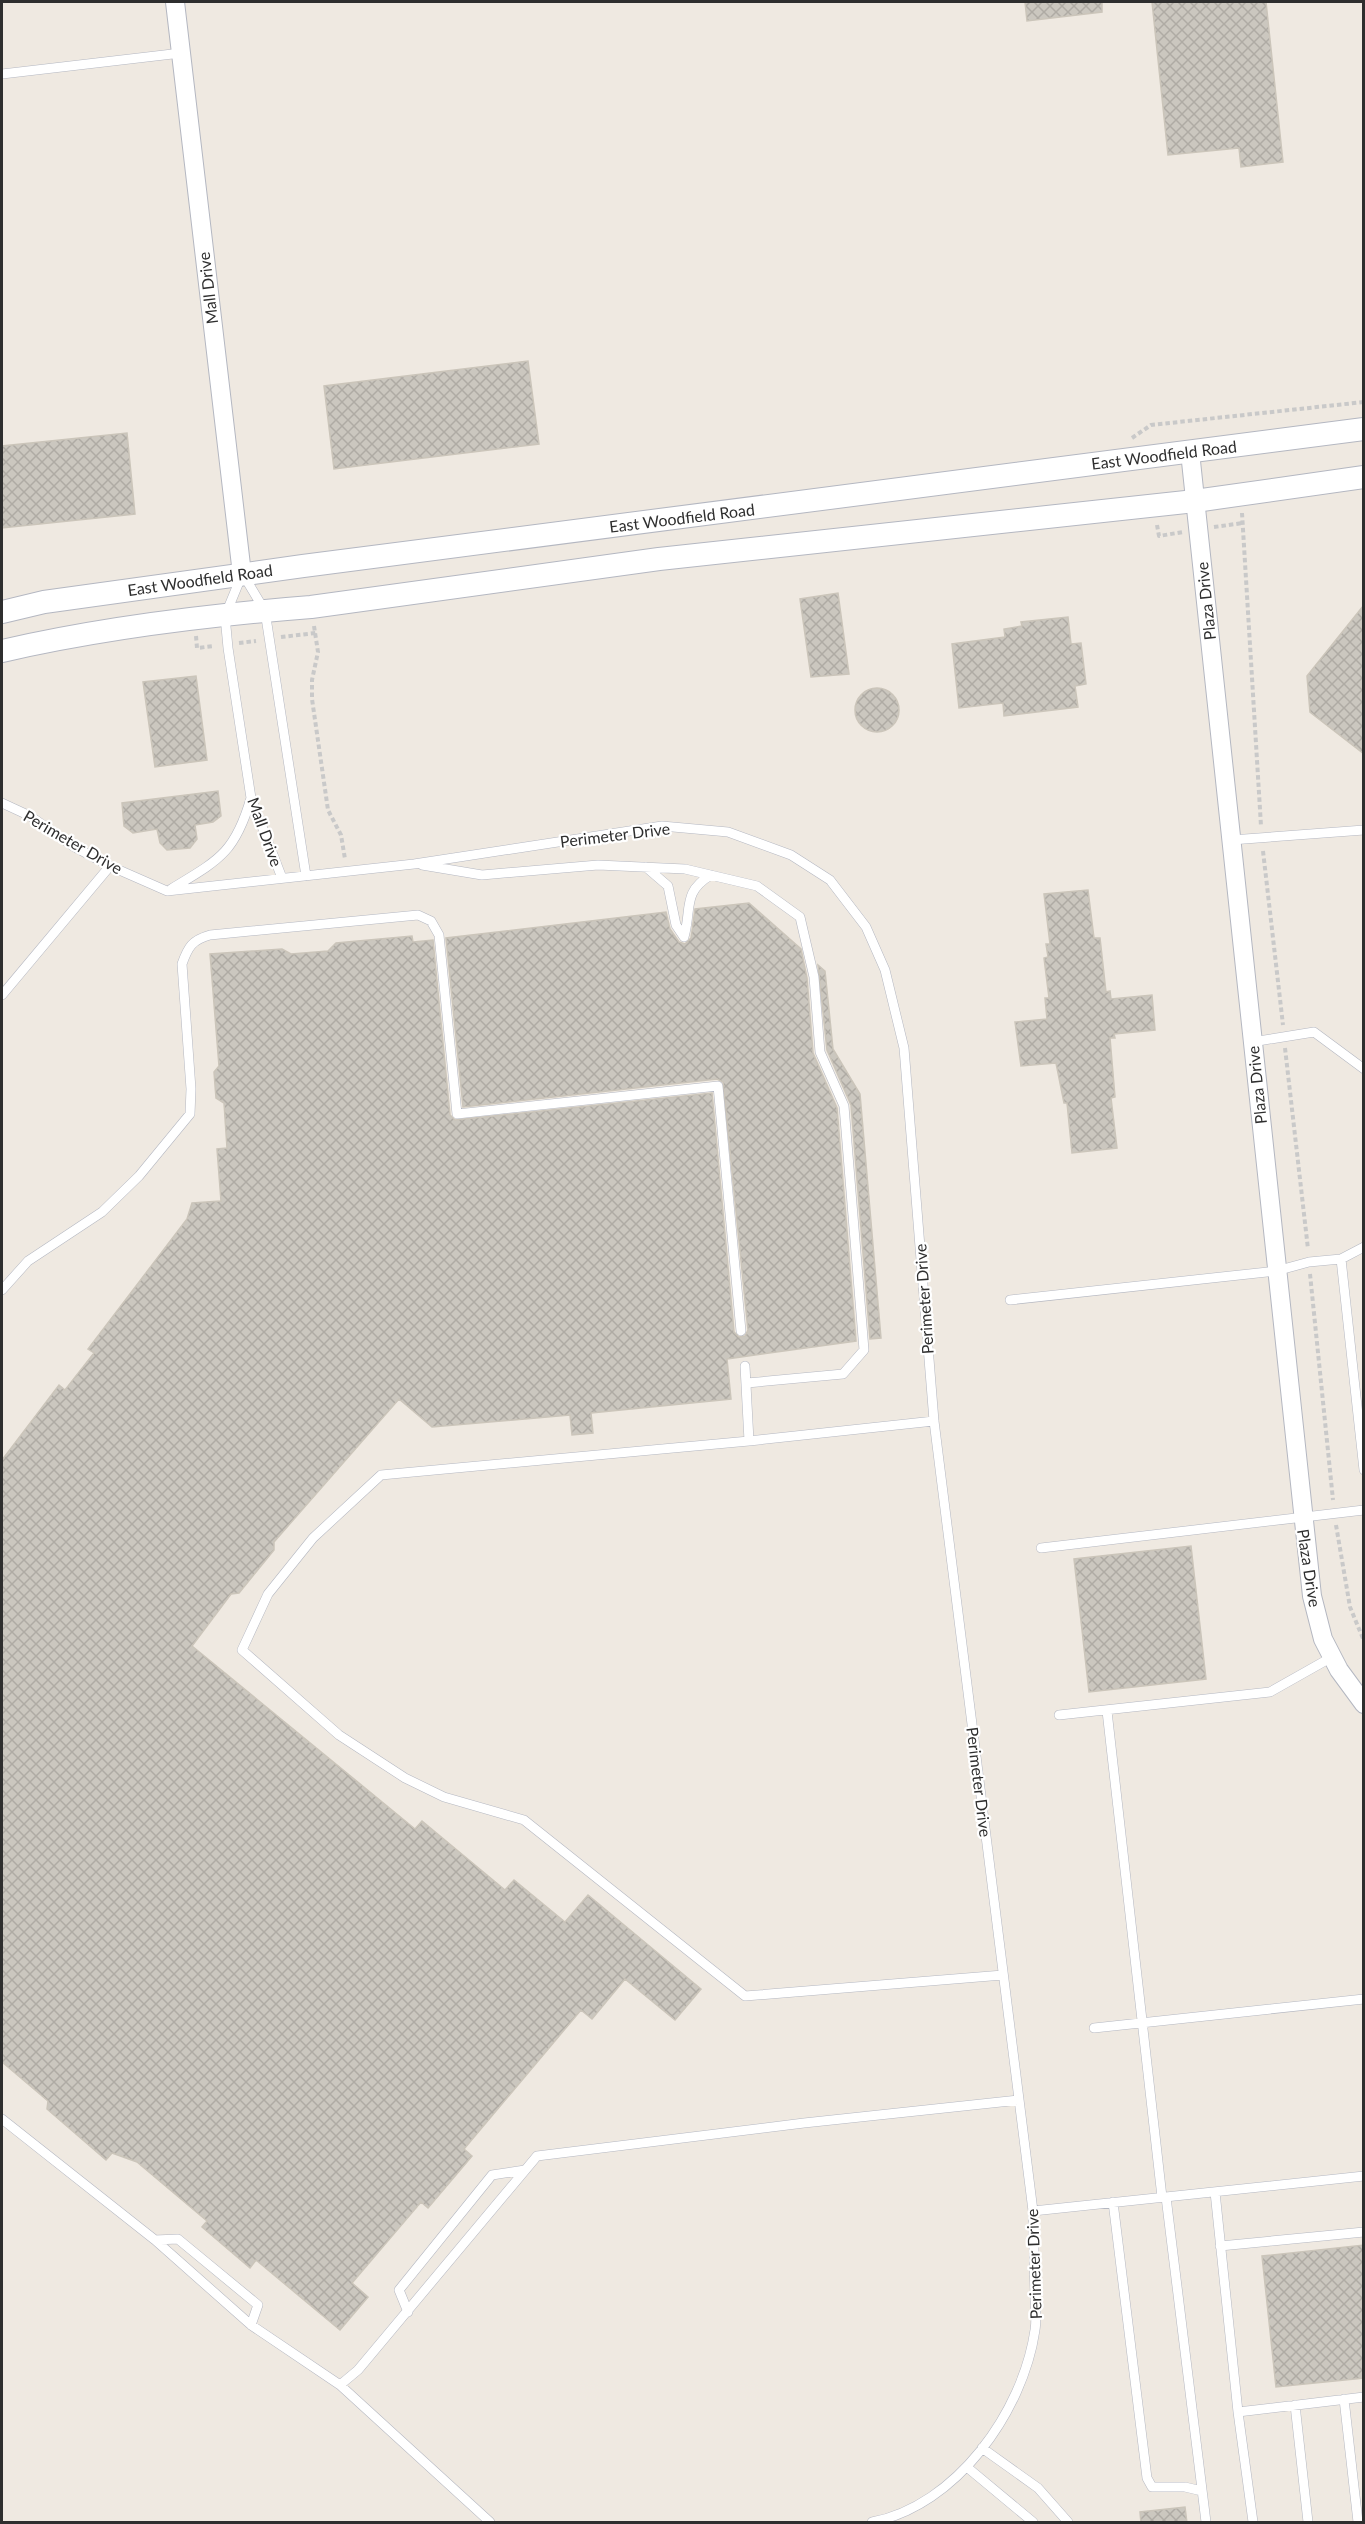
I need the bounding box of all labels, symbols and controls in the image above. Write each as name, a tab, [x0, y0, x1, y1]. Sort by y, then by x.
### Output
street label: Mall Drive	[194, 251, 221, 325]
street label: East Woodfield Road	[1090, 436, 1238, 473]
street label: East Woodfield Road	[608, 499, 756, 536]
street label: East Woodfield Road	[126, 560, 274, 599]
street label: Plaza Drive	[1192, 561, 1219, 641]
street label: Mall Drive	[244, 795, 287, 869]
street label: Perimeter Drive	[21, 806, 126, 877]
street label: Perimeter Drive	[559, 818, 671, 851]
street label: Plaza Drive	[1243, 1045, 1270, 1125]
street label: Perimeter Drive	[910, 1243, 937, 1355]
street label: Plaza Drive	[1294, 1528, 1325, 1608]
street label: Perimeter Drive	[963, 1726, 996, 1838]
street label: Perimeter Drive	[1022, 2208, 1045, 2320]

